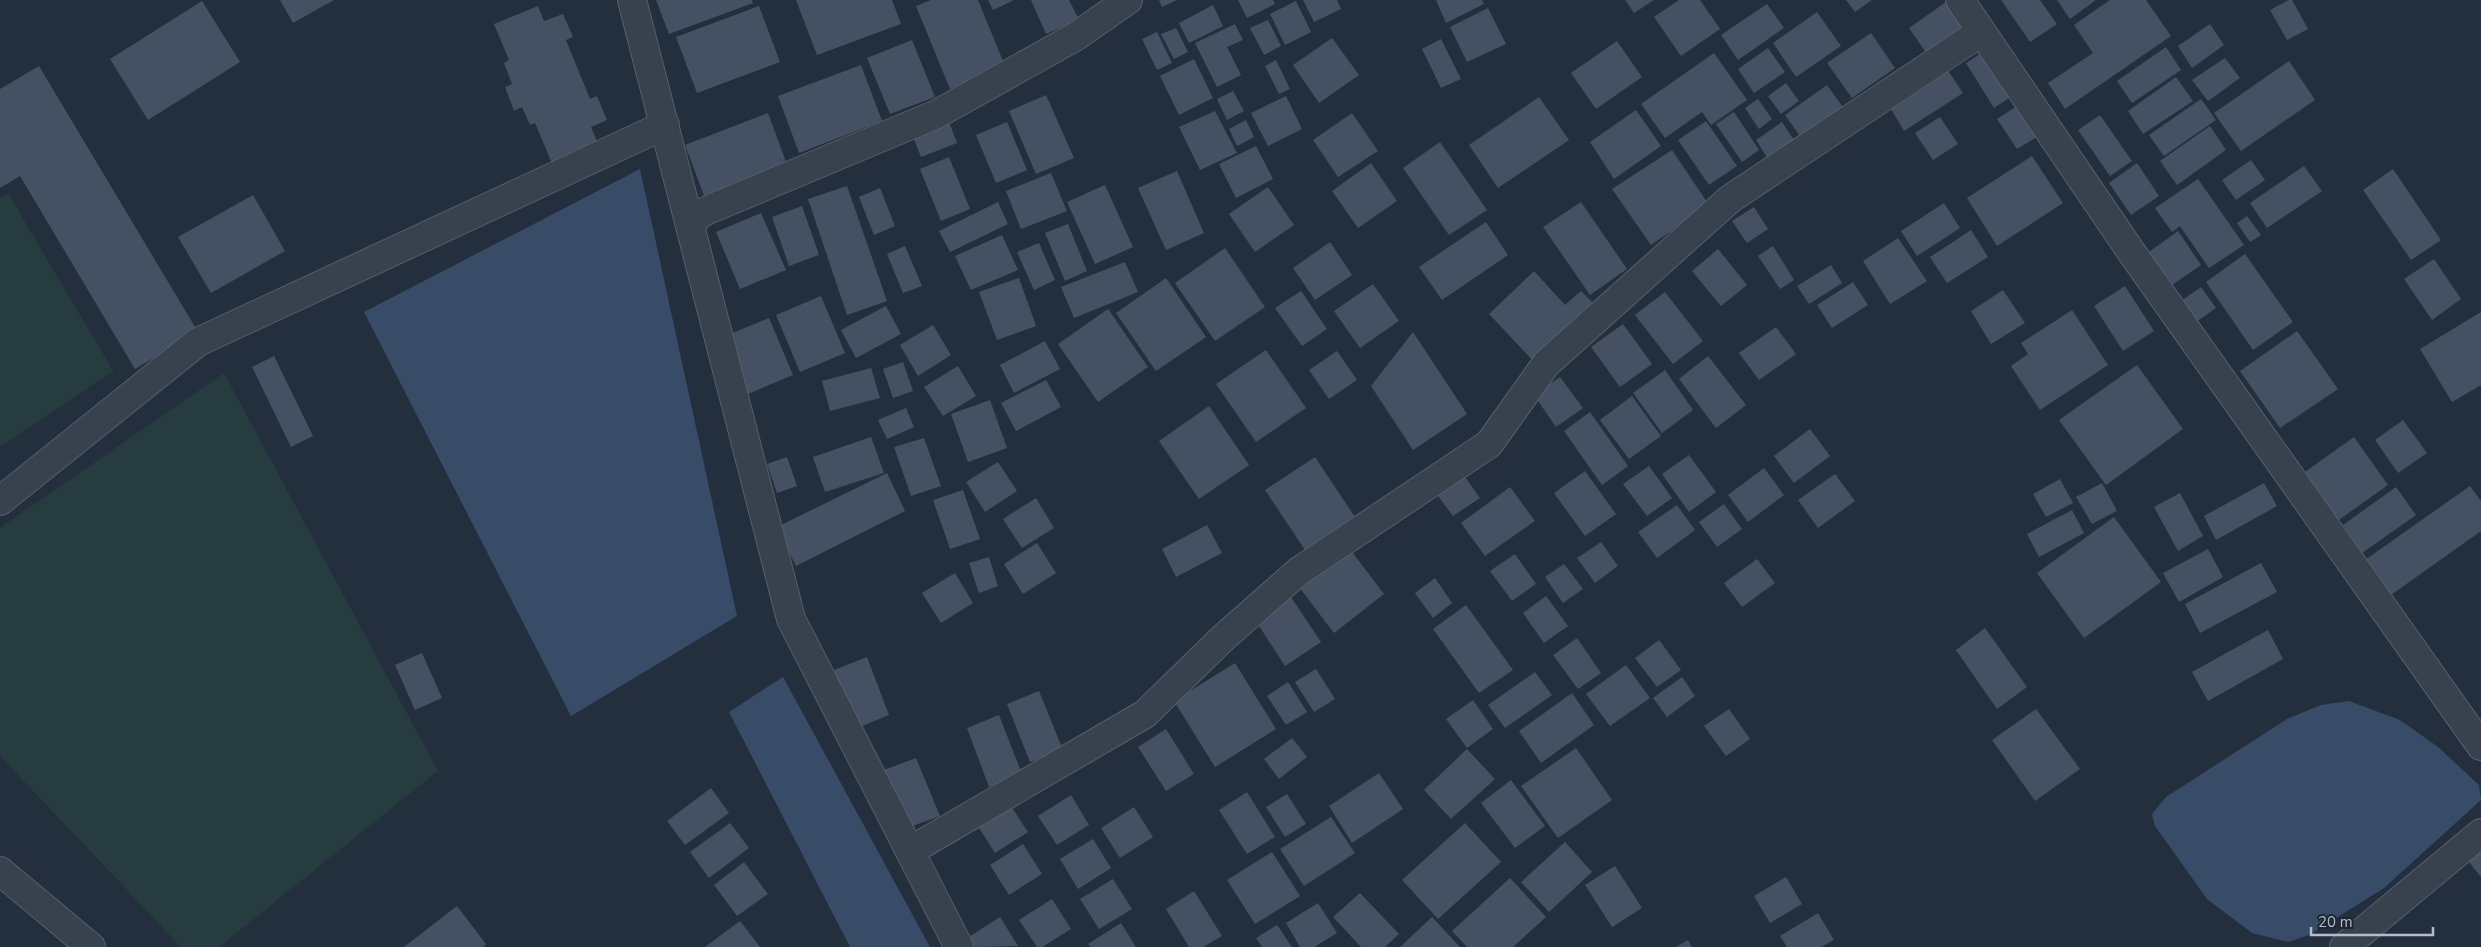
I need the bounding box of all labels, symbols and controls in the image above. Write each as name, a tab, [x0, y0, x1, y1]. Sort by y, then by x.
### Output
scale bar	[2311, 904, 2434, 936]
text: 20 m	[2318, 912, 2353, 932]

